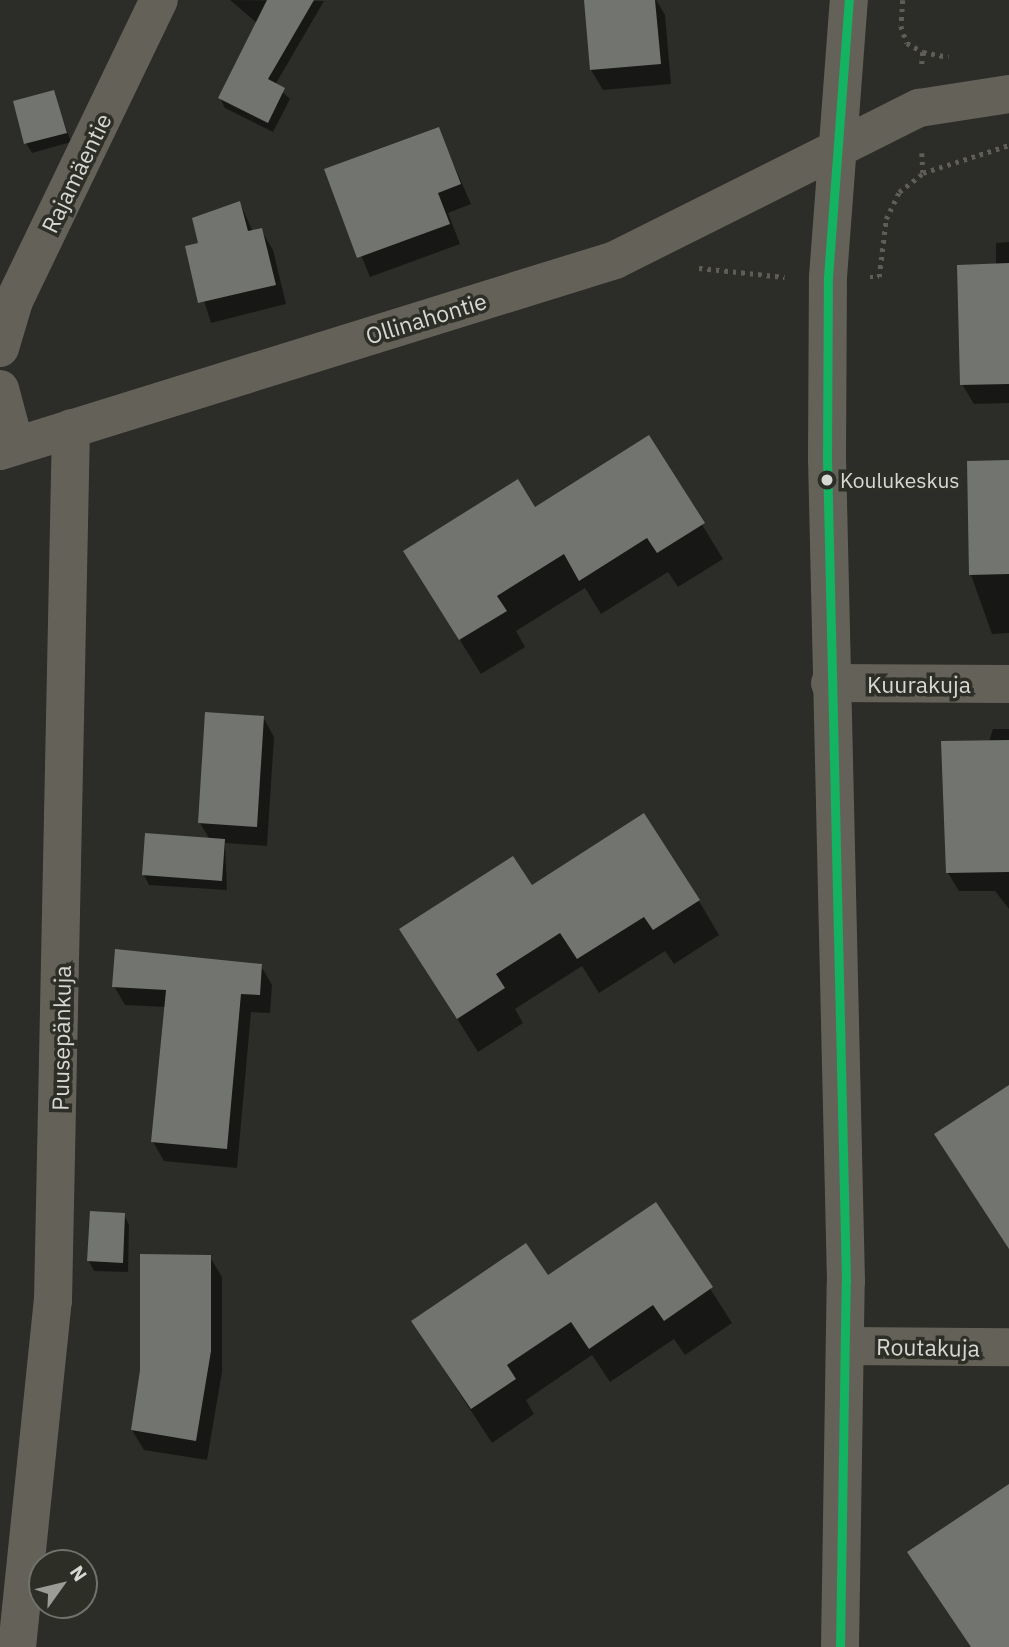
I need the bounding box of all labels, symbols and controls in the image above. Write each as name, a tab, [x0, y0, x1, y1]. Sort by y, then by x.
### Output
street label: Rajamäentie	[35, 109, 117, 237]
street label: Ollinahontie	[362, 286, 490, 350]
place label: Koulukeskus	[840, 467, 960, 493]
marker: Koulukeskus	[820, 473, 834, 487]
street label: Kuurakuja	[867, 670, 971, 698]
street label: Puusepänkuja	[46, 965, 76, 1111]
street label: Routakuja	[876, 1332, 980, 1362]
north arrow	[28, 1549, 98, 1619]
text: N	[65, 1561, 93, 1586]

